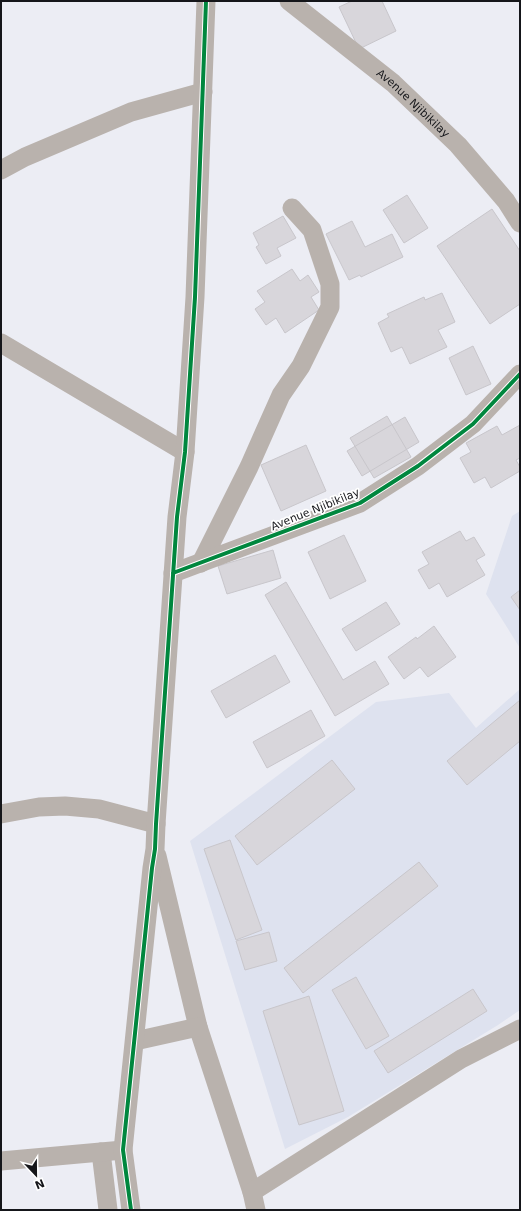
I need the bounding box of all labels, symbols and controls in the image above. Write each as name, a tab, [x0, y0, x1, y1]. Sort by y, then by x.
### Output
street label: Avenue Njibikilay	[374, 67, 452, 141]
street label: Avenue Njibikilay	[269, 486, 362, 533]
north arrow	[16, 1155, 56, 1195]
text: N	[33, 1176, 46, 1192]

